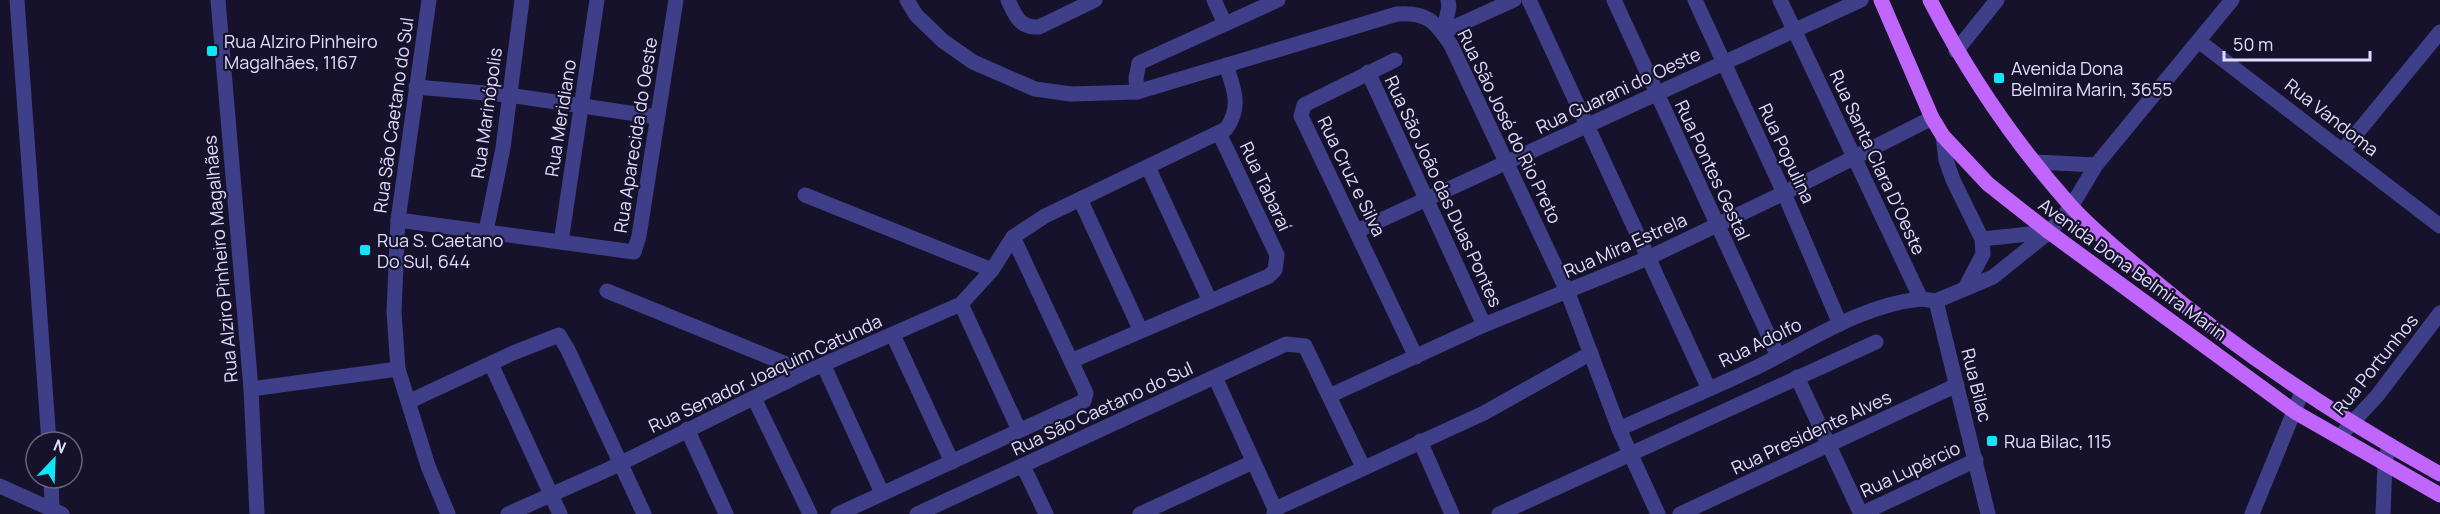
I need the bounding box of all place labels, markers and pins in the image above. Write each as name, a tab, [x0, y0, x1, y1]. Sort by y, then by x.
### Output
place label: Rua Alziro Pinheiro Magalhães, 1167	[224, 29, 378, 74]
marker: Rua Alziro Pinheiro Magalhães, 1167	[205, 44, 219, 58]
place label: Avenida Dona Belmira Marin, 3655	[2011, 56, 2173, 101]
marker: Avenida Dona Belmira Marin, 3655	[1992, 71, 2006, 85]
place label: Rua S. Caetano Do Sul, 644	[377, 228, 503, 273]
marker: Rua S. Caetano Do Sul, 644	[358, 243, 372, 257]
place label: Rua Bilac, 115	[2004, 429, 2112, 453]
marker: Rua Bilac, 115	[1985, 434, 1999, 448]

